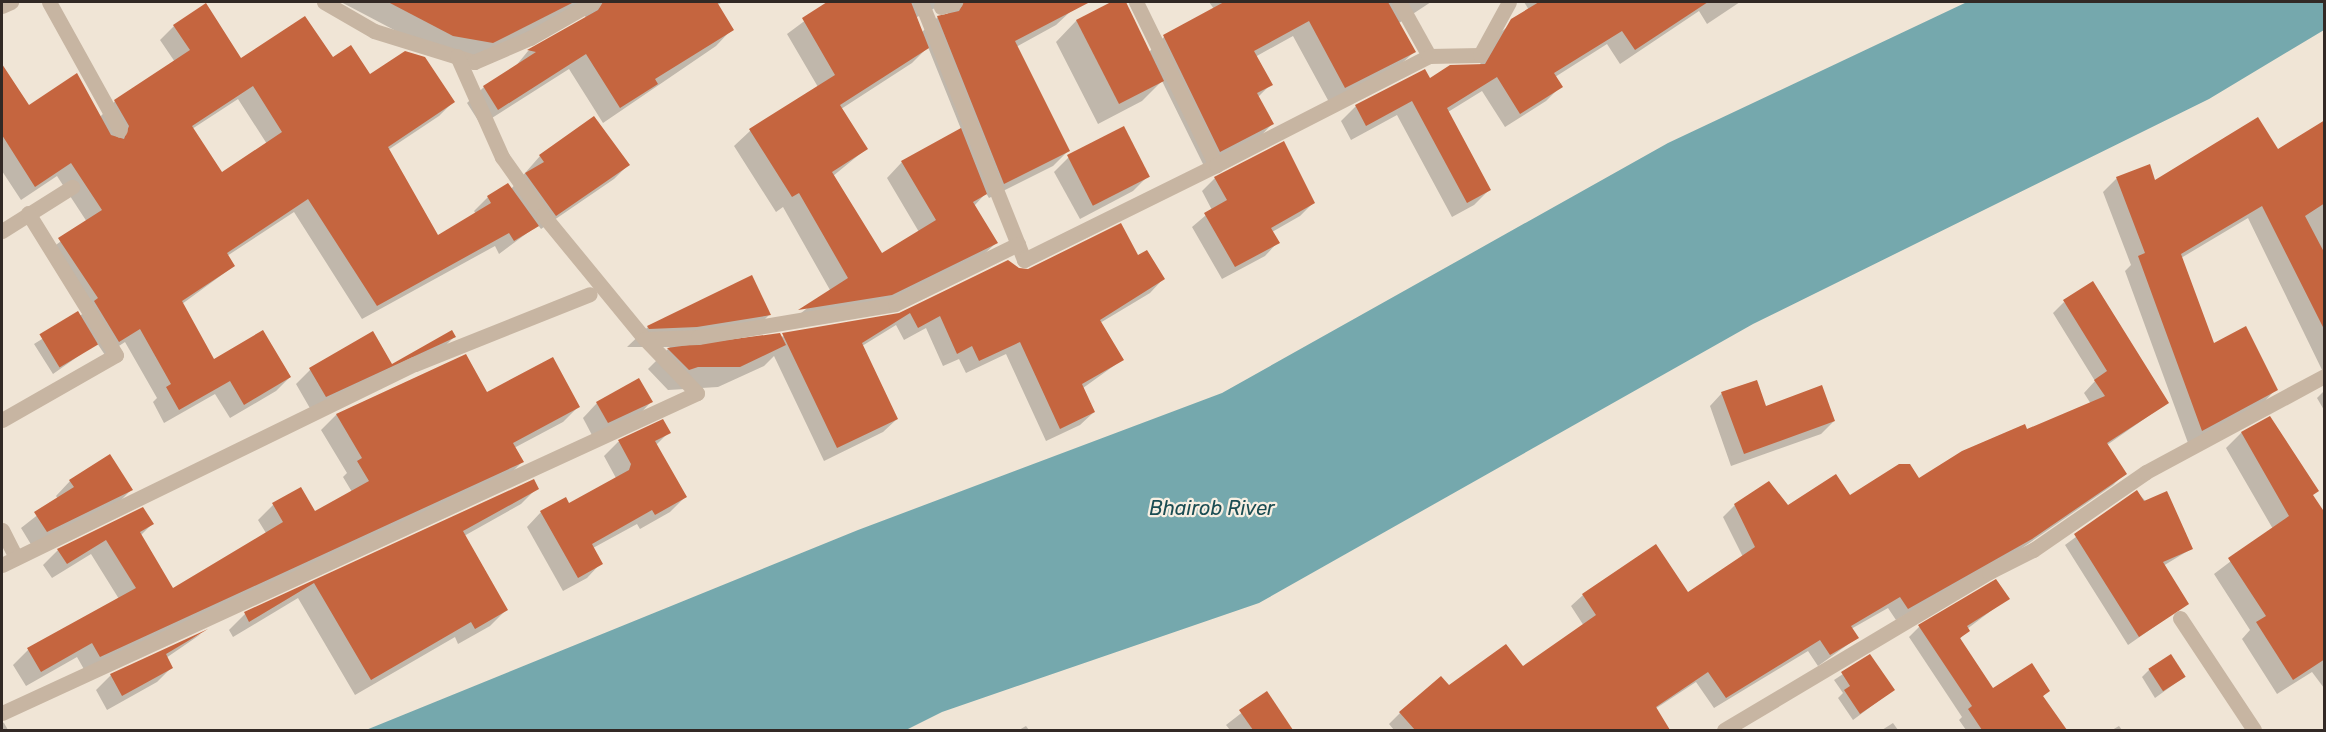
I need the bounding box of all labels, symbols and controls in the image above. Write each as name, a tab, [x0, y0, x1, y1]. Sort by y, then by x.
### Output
water label: Bhairob River	[1149, 496, 1275, 520]

